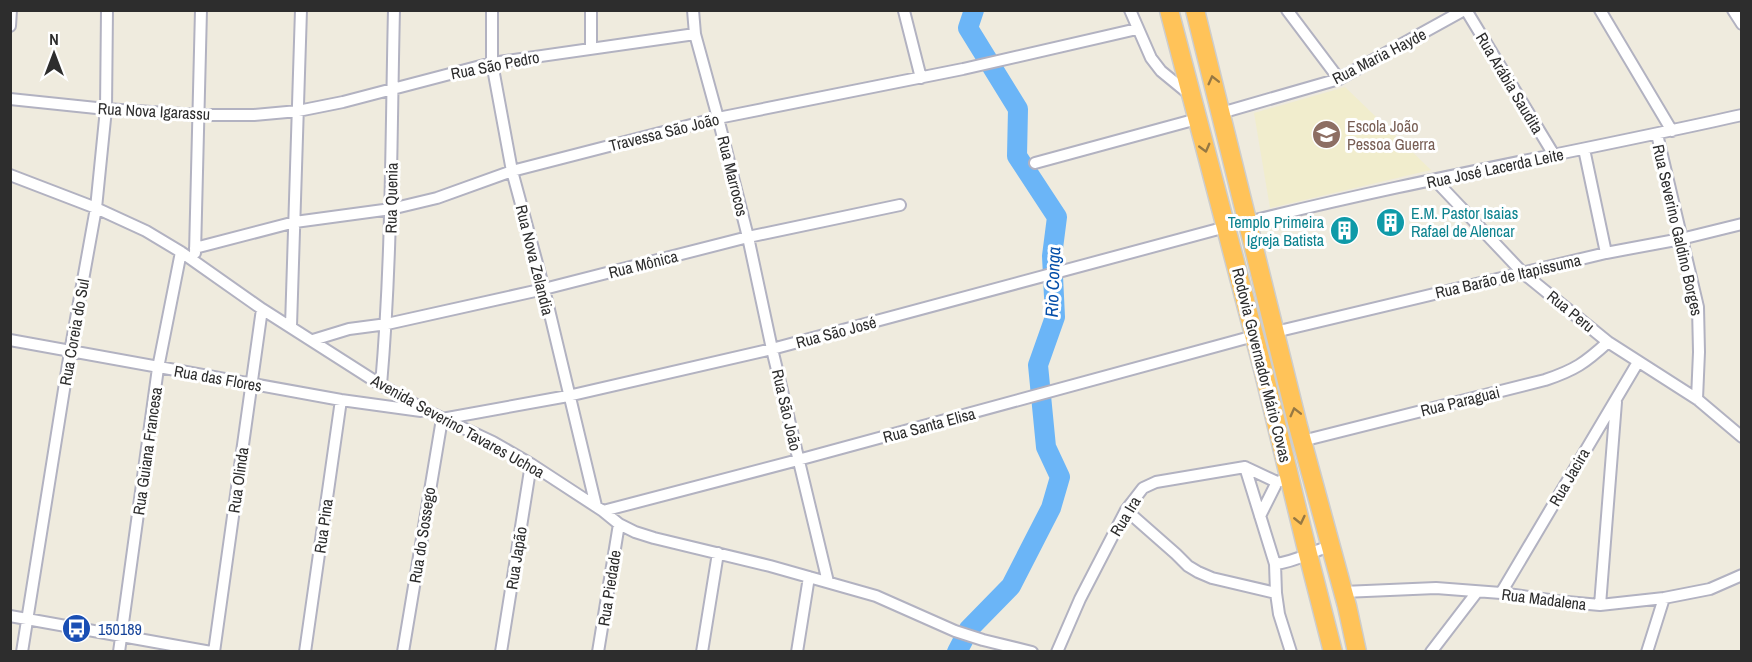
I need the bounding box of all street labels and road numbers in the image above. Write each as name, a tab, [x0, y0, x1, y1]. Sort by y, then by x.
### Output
street label: Rua Maria Hayde	[1328, 23, 1430, 89]
street label: Rua Arábia Saudita	[1471, 28, 1549, 138]
street label: Rua São Pedro	[449, 46, 541, 84]
street label: Rua Nova Igarassu	[97, 97, 211, 125]
street label: Travessa São João	[607, 108, 721, 156]
street label: Rua Marrocos	[712, 133, 754, 219]
street label: Rua Severino Galdino Borges	[1648, 142, 1708, 318]
street label: Rua José Lacerda Leite	[1425, 143, 1565, 193]
street label: Rua Quenia	[379, 162, 403, 234]
street label: Rua Nova Zelandia	[511, 202, 560, 318]
street label: Rua Mônica	[606, 245, 681, 283]
street label: Rua Barão de Itapissuma	[1433, 248, 1584, 303]
street label: Rodovia Governador Mário Covas	[1227, 265, 1297, 465]
street label: Rua Coreia do Sul	[54, 277, 94, 387]
street label: Rua Peru	[1543, 285, 1599, 337]
street label: Rua São José	[793, 311, 879, 353]
street label: Rua das Flores	[172, 359, 264, 397]
street label: Rua São João	[767, 367, 807, 453]
street label: Avenida Severino Tavares Uchoa	[366, 369, 549, 483]
street label: Rua Paraguai	[1418, 381, 1502, 421]
street label: Rua Guiana Francesa	[127, 385, 167, 516]
street label: Rua Santa Elisa	[880, 402, 978, 448]
street label: Rua Jacira	[1544, 443, 1595, 510]
street label: Rua Olinda	[222, 445, 254, 514]
street label: Rua do Sossego	[404, 485, 440, 585]
street label: Rua Ira	[1104, 491, 1146, 540]
street label: Rua Pina	[308, 497, 338, 555]
street label: Rua Japão	[500, 525, 532, 591]
street label: Rua Piedade	[592, 548, 626, 628]
street label: Rua Madalena	[1500, 583, 1588, 615]

